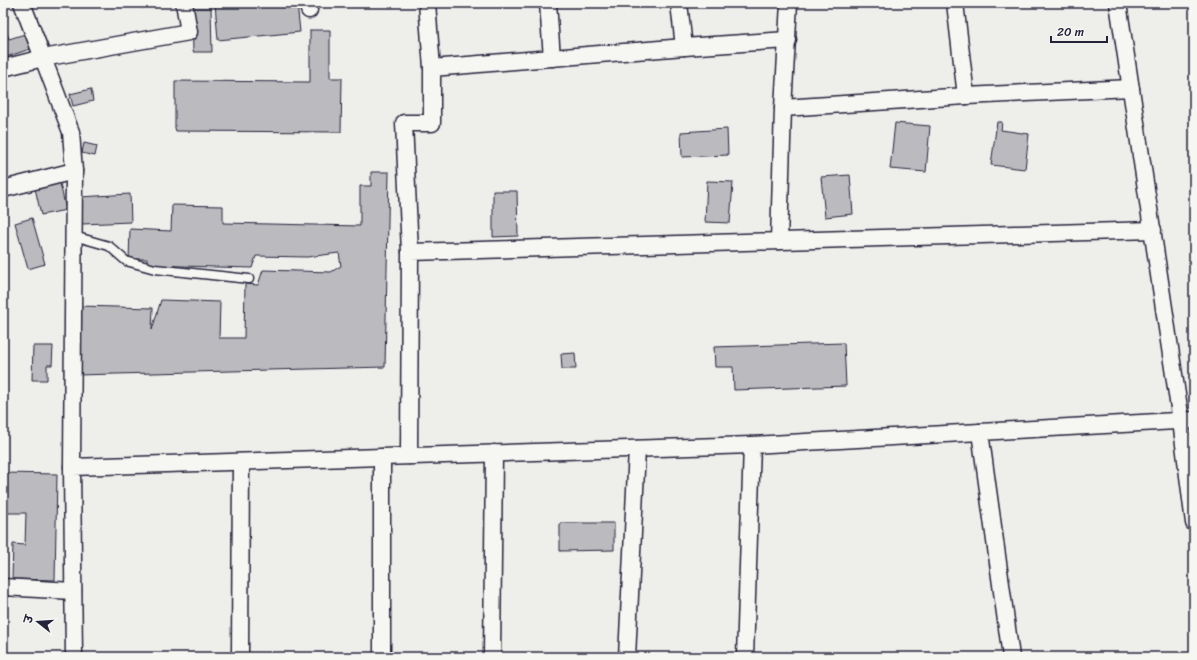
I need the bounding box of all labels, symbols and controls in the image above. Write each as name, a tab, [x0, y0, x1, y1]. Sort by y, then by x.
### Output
scale bar	[1051, 18, 1107, 44]
text: 20 m	[1057, 21, 1084, 43]
north arrow	[18, 602, 58, 642]
text: उ	[18, 611, 40, 626]

